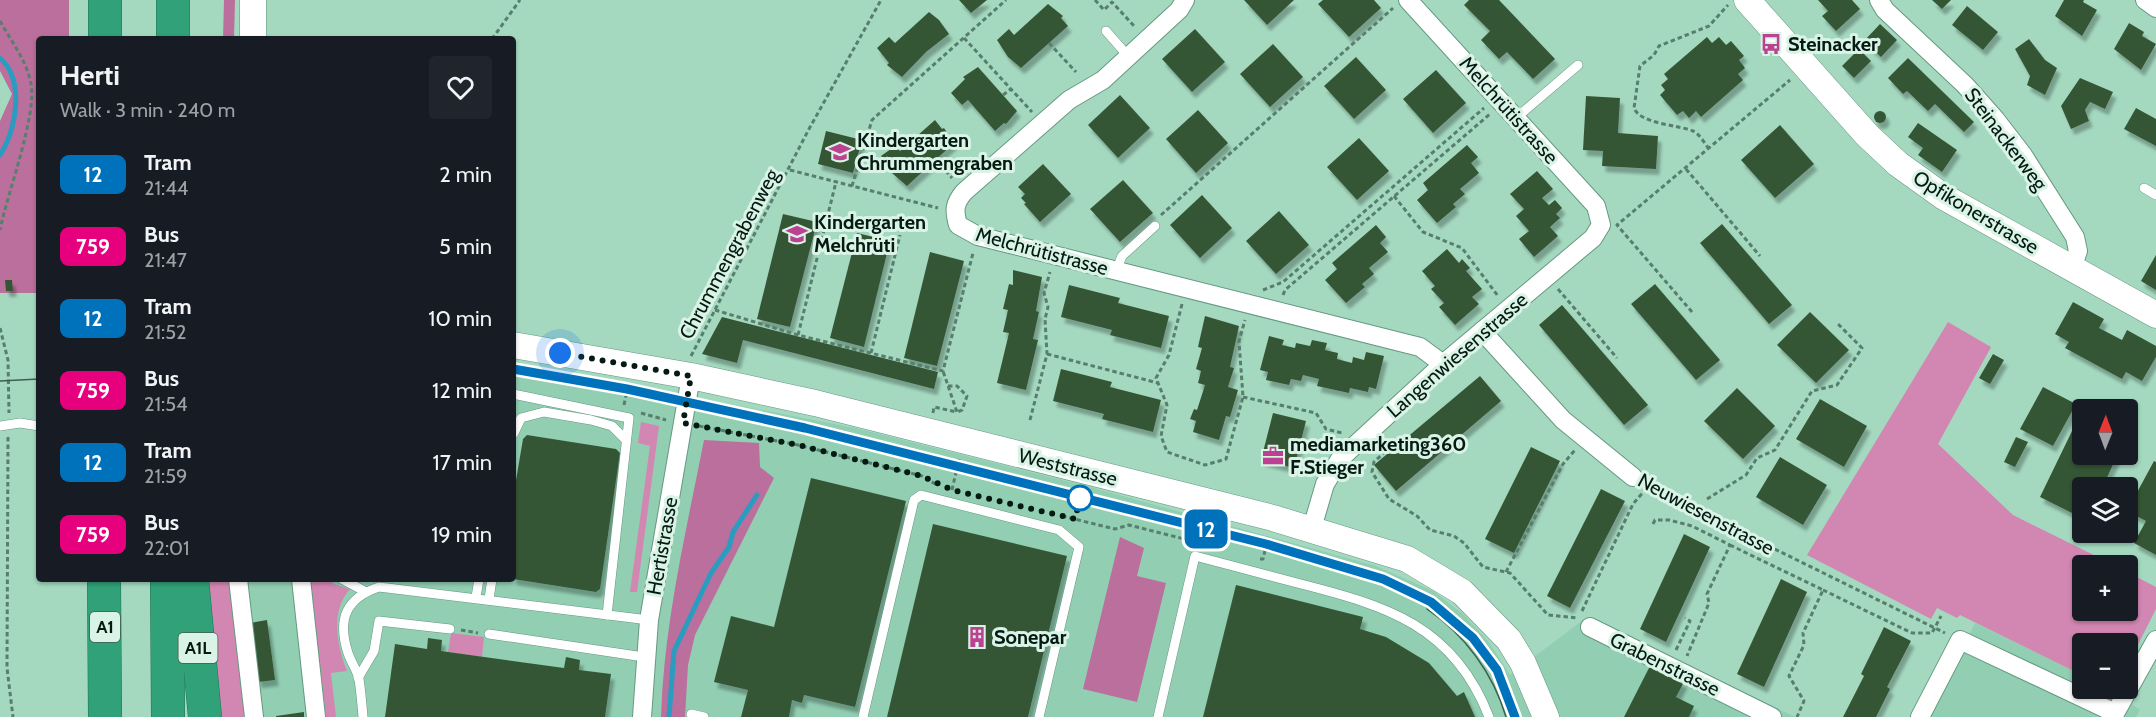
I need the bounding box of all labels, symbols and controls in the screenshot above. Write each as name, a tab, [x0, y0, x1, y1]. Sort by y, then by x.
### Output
bus stop icon: Steinacker	[1759, 32, 1783, 56]
place label: Steinacker	[1788, 32, 1878, 56]
street label: Melchrütistrasse	[1455, 51, 1563, 169]
button: heart	[429, 56, 492, 119]
text: Herti	[60, 58, 120, 92]
street label: Steinackerweg	[1960, 83, 2053, 196]
text: Walk · 3 min · 240 m	[60, 98, 235, 122]
place label: Kindergarten Chrummengraben	[857, 128, 1013, 175]
school or university icon: Kindergarten Chrummengraben	[828, 140, 852, 164]
text: Tram	[144, 149, 192, 176]
text: 2 min	[439, 161, 492, 188]
text: 12	[84, 162, 102, 187]
street label: Chrummengrabenweg	[674, 164, 784, 343]
street label: Opfikonerstrasse	[1909, 165, 2043, 259]
text: 21:44	[144, 176, 188, 200]
place label: Kindergarten Melchrüti	[814, 210, 926, 257]
text: Bus	[144, 221, 179, 248]
school or university icon: Kindergarten Melchrüti	[785, 222, 809, 246]
street label: Melchrütistrasse	[973, 222, 1111, 280]
text: 5 min	[439, 233, 492, 260]
text: 759	[76, 234, 110, 259]
text: 21:47	[144, 248, 187, 272]
street label: Langenwiesenstrasse	[1382, 287, 1532, 423]
text: Tram	[144, 293, 192, 320]
text: 10 min	[428, 305, 492, 332]
text: 12	[84, 306, 102, 331]
text: 21:52	[144, 320, 186, 344]
your location	[545, 338, 575, 368]
text: Bus	[144, 365, 179, 392]
text: 12 min	[432, 377, 492, 404]
text: 759	[76, 378, 110, 403]
text: 21:54	[144, 392, 188, 416]
north arrow	[2072, 399, 2138, 465]
map controls	[2072, 399, 2138, 699]
place label: mediamarketing360 F.Stieger	[1290, 432, 1466, 479]
text: Tram	[144, 437, 192, 464]
street label: Weststrasse	[1016, 443, 1120, 491]
office icon: mediamarketing360 F.Stieger	[1261, 444, 1285, 468]
text: 17 min	[433, 449, 492, 476]
text: 12	[84, 450, 102, 475]
text: 21:59	[144, 464, 187, 488]
street label: Neuwiesenstrasse	[1634, 468, 1778, 560]
button: layers	[2072, 477, 2138, 543]
unlabelled marker	[1067, 485, 1093, 511]
street label: Hertistrasse	[642, 495, 682, 597]
text: Bus	[144, 509, 179, 536]
line badge: 12	[1179, 510, 1233, 548]
text: 12	[1197, 517, 1215, 542]
text: 19 min	[431, 521, 492, 548]
text: 759	[76, 522, 110, 547]
text: 22:01	[144, 536, 190, 560]
button: +	[2072, 555, 2138, 621]
road number: A1	[90, 612, 120, 642]
building icon: Sonepar	[965, 625, 989, 649]
place label: Sonepar	[994, 625, 1067, 649]
street label: Grabenstrasse	[1606, 627, 1724, 701]
road number: A1L	[178, 633, 218, 663]
button: −	[2072, 633, 2138, 699]

